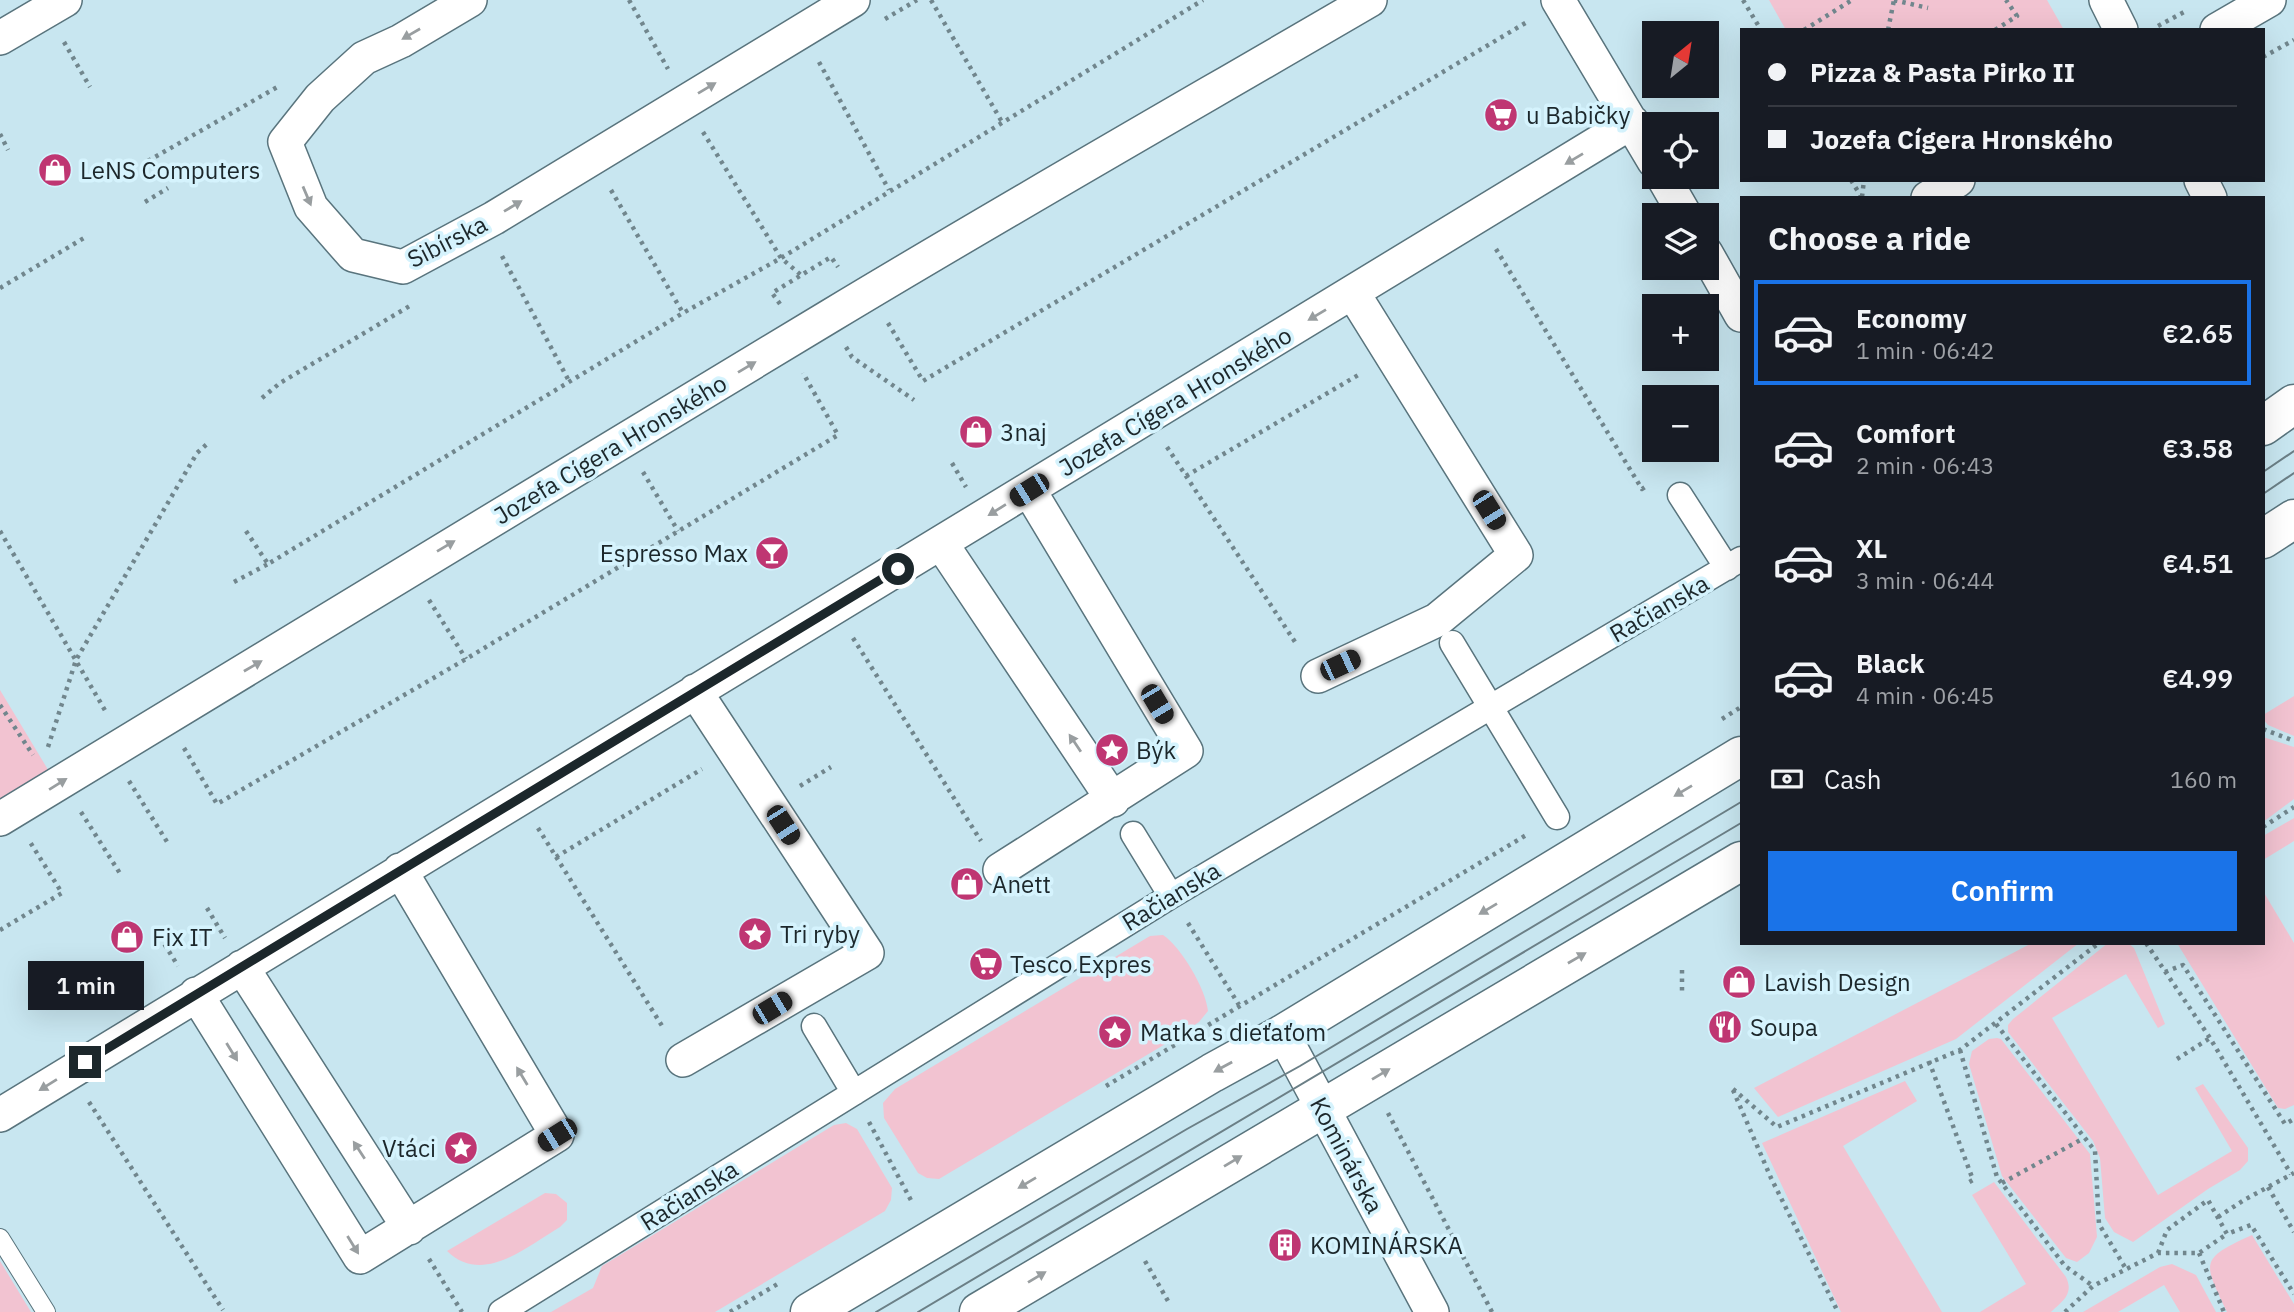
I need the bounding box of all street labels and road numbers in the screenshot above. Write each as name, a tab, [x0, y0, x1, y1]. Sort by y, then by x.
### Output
street label: Sibírska	[402, 207, 493, 275]
street label: Jozefa Cígera Hronského	[1053, 319, 1297, 483]
street label: Jozefa Cígera Hronského	[488, 367, 732, 531]
street label: Račianska	[1604, 567, 1715, 649]
street label: Račianska	[1116, 854, 1226, 938]
street label: Kominárska	[1303, 1091, 1391, 1219]
street label: Račianska	[634, 1152, 744, 1238]

